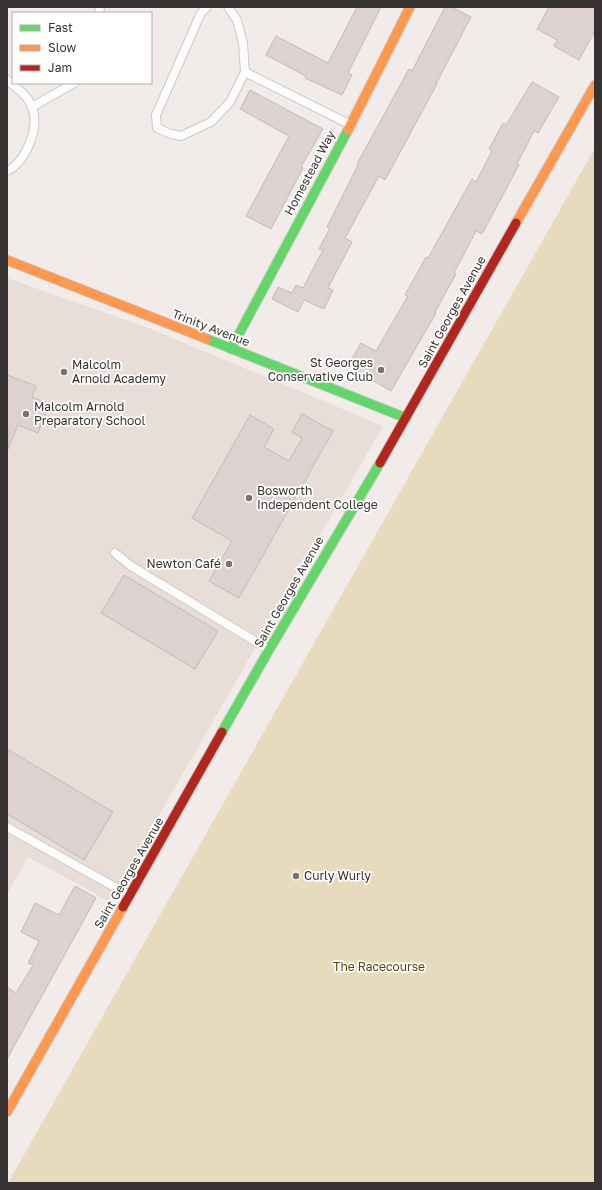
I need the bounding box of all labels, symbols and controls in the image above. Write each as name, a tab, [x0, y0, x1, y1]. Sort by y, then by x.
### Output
legend	[12, 12, 152, 84]
text: Fast	[48, 20, 73, 35]
text: Slow	[48, 40, 76, 55]
text: Jam	[48, 60, 72, 75]
street label: Homestead Way	[281, 128, 338, 218]
street label: Saint Georges Avenue	[414, 253, 489, 370]
street label: Trinity Avenue	[170, 306, 252, 349]
place label: St Georges Conservative Club	[268, 355, 373, 384]
place label: Malcolm Arnold Academy	[72, 357, 166, 386]
marker: St Georges Conservative Club	[376, 365, 386, 375]
marker: Malcolm Arnold Academy	[59, 367, 69, 377]
place label: Malcolm Arnold Preparatory School	[34, 399, 146, 428]
marker: Malcolm Arnold Preparatory School	[21, 409, 31, 419]
place label: Bosworth Independent College	[257, 483, 378, 512]
marker: Bosworth Independent College	[244, 493, 254, 503]
street label: Saint Georges Avenue	[251, 533, 327, 650]
place label: Newton Café	[147, 556, 221, 571]
marker: Newton Café	[224, 559, 234, 569]
street label: Saint Georges Avenue	[91, 814, 167, 931]
place label: Curly Wurly	[304, 868, 371, 883]
marker: Curly Wurly	[291, 871, 301, 881]
park label: The Racecourse	[333, 959, 425, 974]

